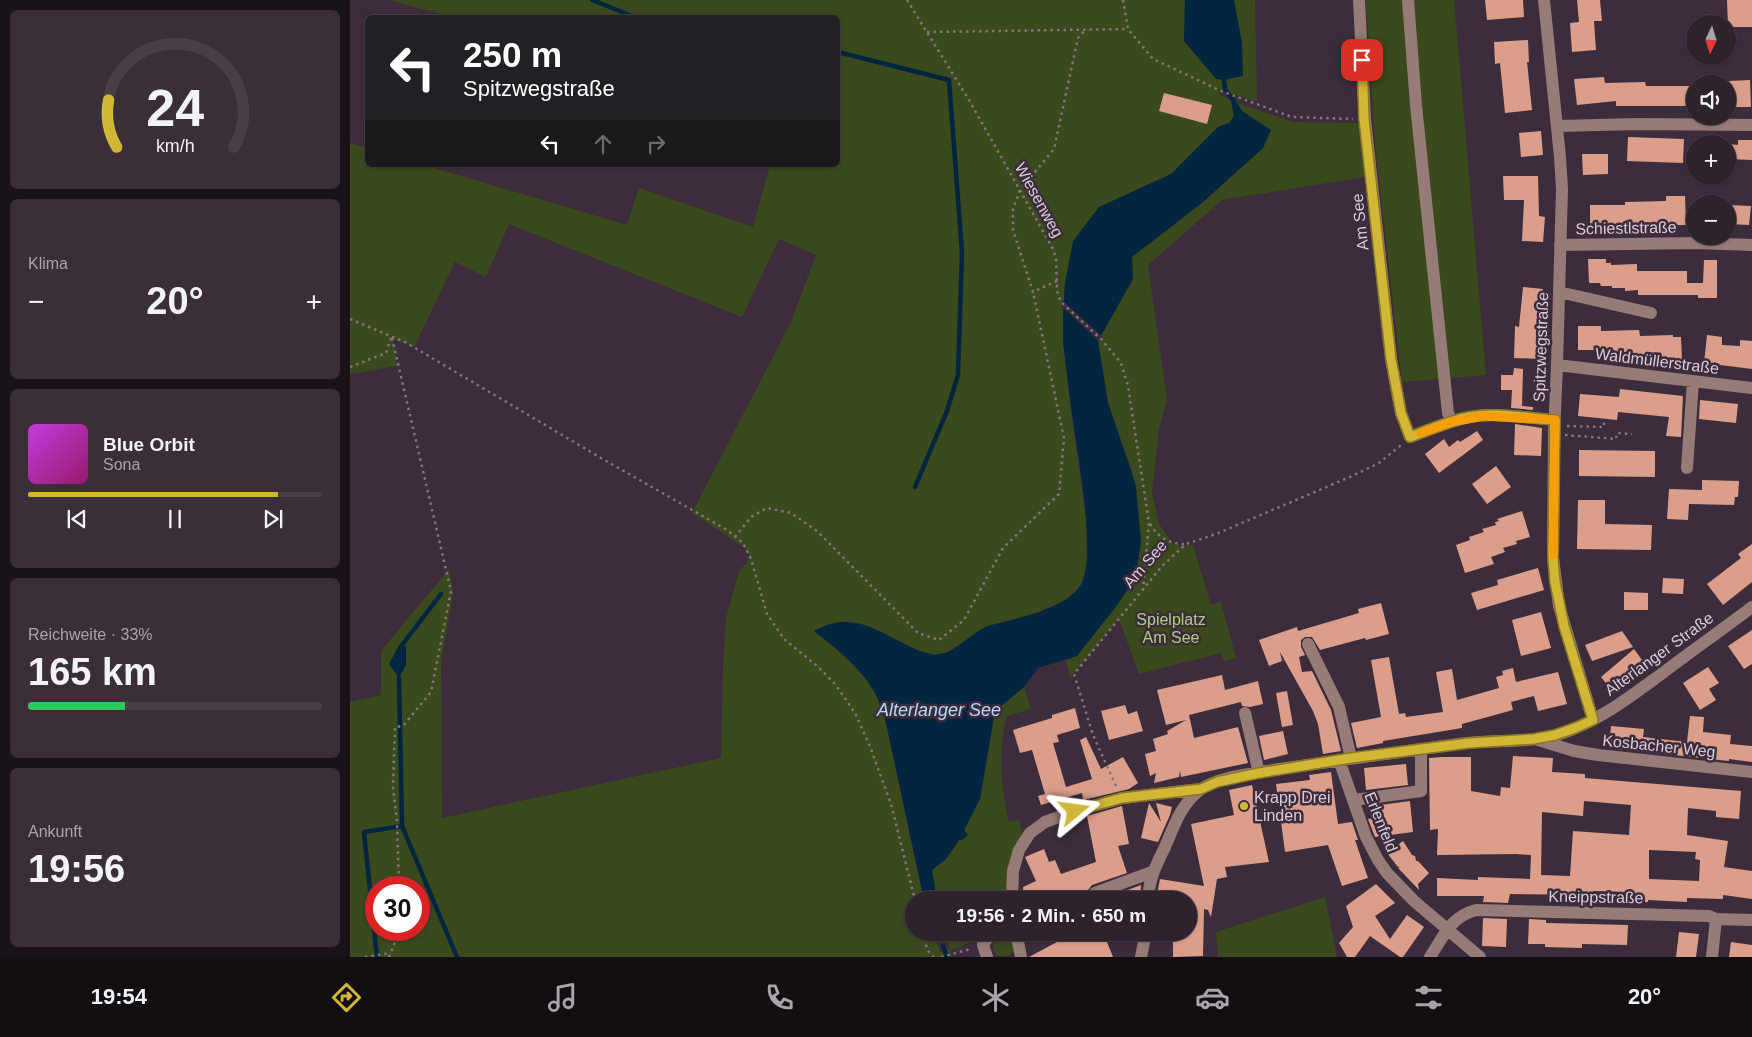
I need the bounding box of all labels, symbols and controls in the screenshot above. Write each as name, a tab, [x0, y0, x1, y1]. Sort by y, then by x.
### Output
north arrow	[1686, 15, 1736, 65]
map controls	[1686, 15, 1736, 245]
icon: left	[380, 35, 445, 100]
text: 250 m	[463, 35, 562, 74]
pin	[1341, 39, 1383, 81]
icon: arrive	[1348, 46, 1376, 74]
button: sound	[1686, 75, 1736, 125]
text: Spitzwegstraße	[463, 76, 615, 101]
text: 24	[146, 79, 204, 137]
icon: left	[536, 130, 564, 158]
icon: ahead	[589, 130, 617, 158]
icon: right	[642, 130, 670, 158]
button: +	[1686, 135, 1736, 185]
text: km/h	[156, 136, 194, 156]
street label: Wiesenweg	[1012, 160, 1066, 240]
street label: Am See	[1349, 193, 1371, 251]
button: −	[1686, 195, 1736, 245]
street label: Schiestlstraße	[1575, 219, 1677, 237]
text: Klima	[28, 255, 68, 272]
text: 20°	[146, 280, 204, 322]
text: −	[28, 286, 44, 317]
text: +	[306, 286, 322, 317]
street label: Spitzwegstraße	[1531, 292, 1551, 402]
street label: Waldmüllerstraße	[1594, 345, 1720, 377]
text: Blue Orbit	[103, 434, 195, 455]
text: Sona	[103, 456, 140, 473]
icon: previous	[63, 505, 91, 533]
icon: pause	[161, 505, 189, 533]
icon: next	[259, 505, 287, 533]
street label: Am See	[1120, 537, 1170, 591]
street label: Alterlanger Straße	[1601, 609, 1717, 699]
park label: Spielplatz Am See	[1136, 611, 1206, 646]
text: Reichweite · 33%	[28, 626, 153, 643]
text: 165 km	[28, 651, 157, 693]
water label: Alterlanger See	[876, 700, 1001, 720]
street label: Kosbacher Weg	[1602, 732, 1716, 760]
position arrow	[1048, 784, 1100, 836]
place label: Krapp Drei Linden	[1254, 789, 1330, 824]
street label: Erlenfeld	[1361, 790, 1401, 854]
marker: Krapp Drei Linden	[1238, 800, 1250, 812]
text: Ankunft	[28, 823, 82, 840]
text: 19:56	[28, 848, 125, 890]
speed limit sign: 30	[365, 876, 430, 941]
street label: Kneippstraße	[1548, 888, 1644, 906]
text: 19:56 · 2 Min. · 650 m	[956, 905, 1146, 926]
icon: directions	[329, 980, 364, 1015]
icon: music	[545, 980, 580, 1015]
icon: phone	[762, 980, 797, 1015]
icon: climate	[978, 980, 1013, 1015]
icon: car	[1195, 980, 1230, 1015]
icon: filters	[1411, 980, 1446, 1015]
text: 19:54	[91, 984, 147, 1009]
text: 20°	[1628, 984, 1661, 1009]

